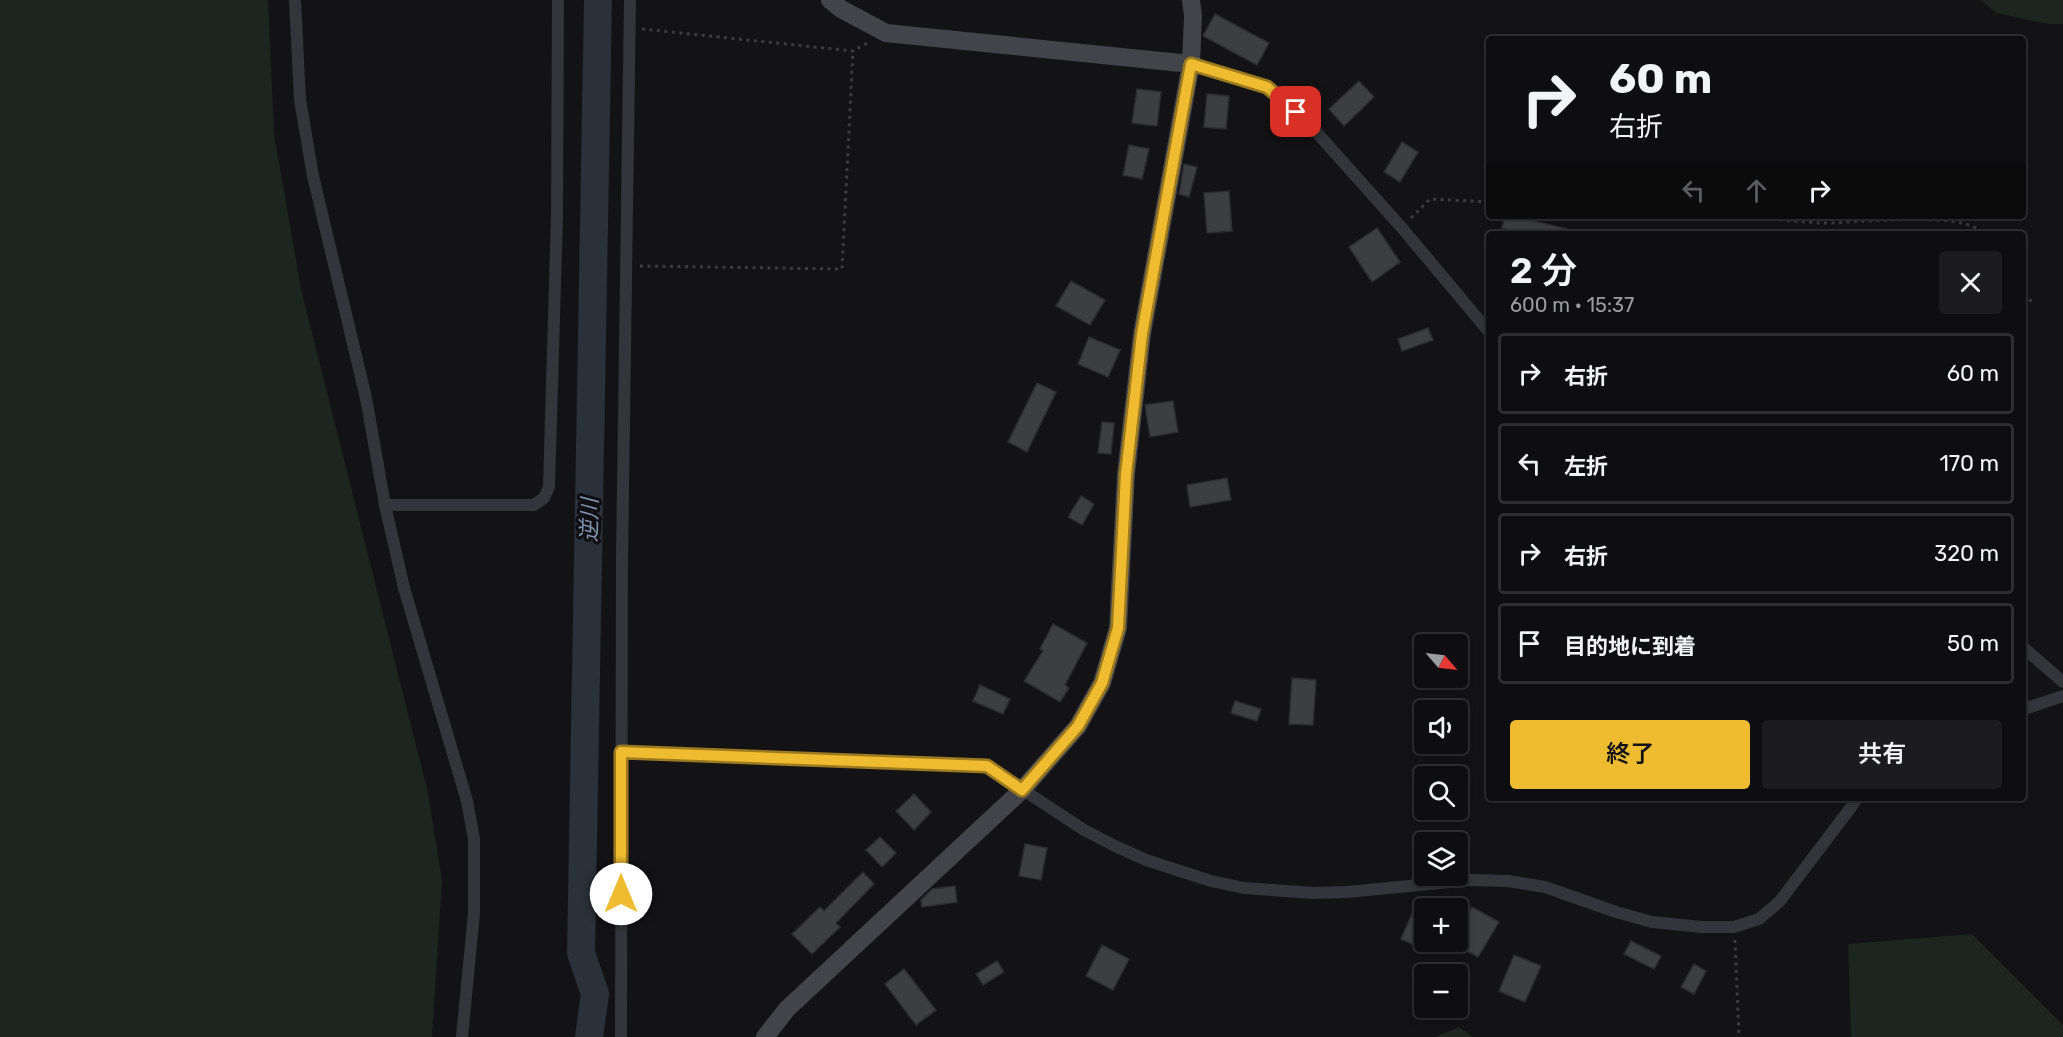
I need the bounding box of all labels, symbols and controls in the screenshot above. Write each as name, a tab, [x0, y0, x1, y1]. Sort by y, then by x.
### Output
text: 60 m	[1609, 54, 1712, 104]
icon: right	[1510, 60, 1588, 138]
pin	[1270, 86, 1321, 137]
icon: arrive	[1279, 95, 1312, 128]
text: 右折	[1609, 111, 1663, 143]
icon: left	[1677, 174, 1710, 207]
icon: ahead	[1740, 174, 1773, 207]
icon: right	[1803, 174, 1836, 207]
text: 2 分	[1510, 249, 1577, 292]
button: close	[1939, 251, 2002, 314]
text: 600 m · 15:37	[1510, 293, 1634, 317]
icon: right	[1513, 357, 1546, 390]
text: 60 m	[1947, 360, 1999, 387]
text: 右折	[1564, 363, 1608, 390]
icon: left	[1513, 447, 1546, 480]
text: 170 m	[1939, 450, 1999, 477]
text: 左折	[1564, 453, 1608, 480]
water label: 逆川	[576, 496, 603, 542]
icon: right	[1513, 537, 1546, 570]
text: 320 m	[1934, 540, 1999, 567]
text: 右折	[1564, 543, 1608, 570]
icon: arrive	[1513, 627, 1546, 660]
text: 50 m	[1947, 630, 1999, 657]
text: 目的地に到着	[1564, 633, 1696, 660]
north arrow	[1414, 634, 1468, 688]
map controls	[1414, 634, 1468, 1018]
button: sound	[1414, 700, 1468, 754]
button: 終了	[1510, 720, 1750, 789]
button: 共有	[1762, 720, 2002, 789]
button: search	[1414, 766, 1468, 820]
button: layers	[1414, 832, 1468, 886]
position arrow	[589, 862, 653, 926]
button: +	[1414, 898, 1468, 952]
button: −	[1414, 964, 1468, 1018]

